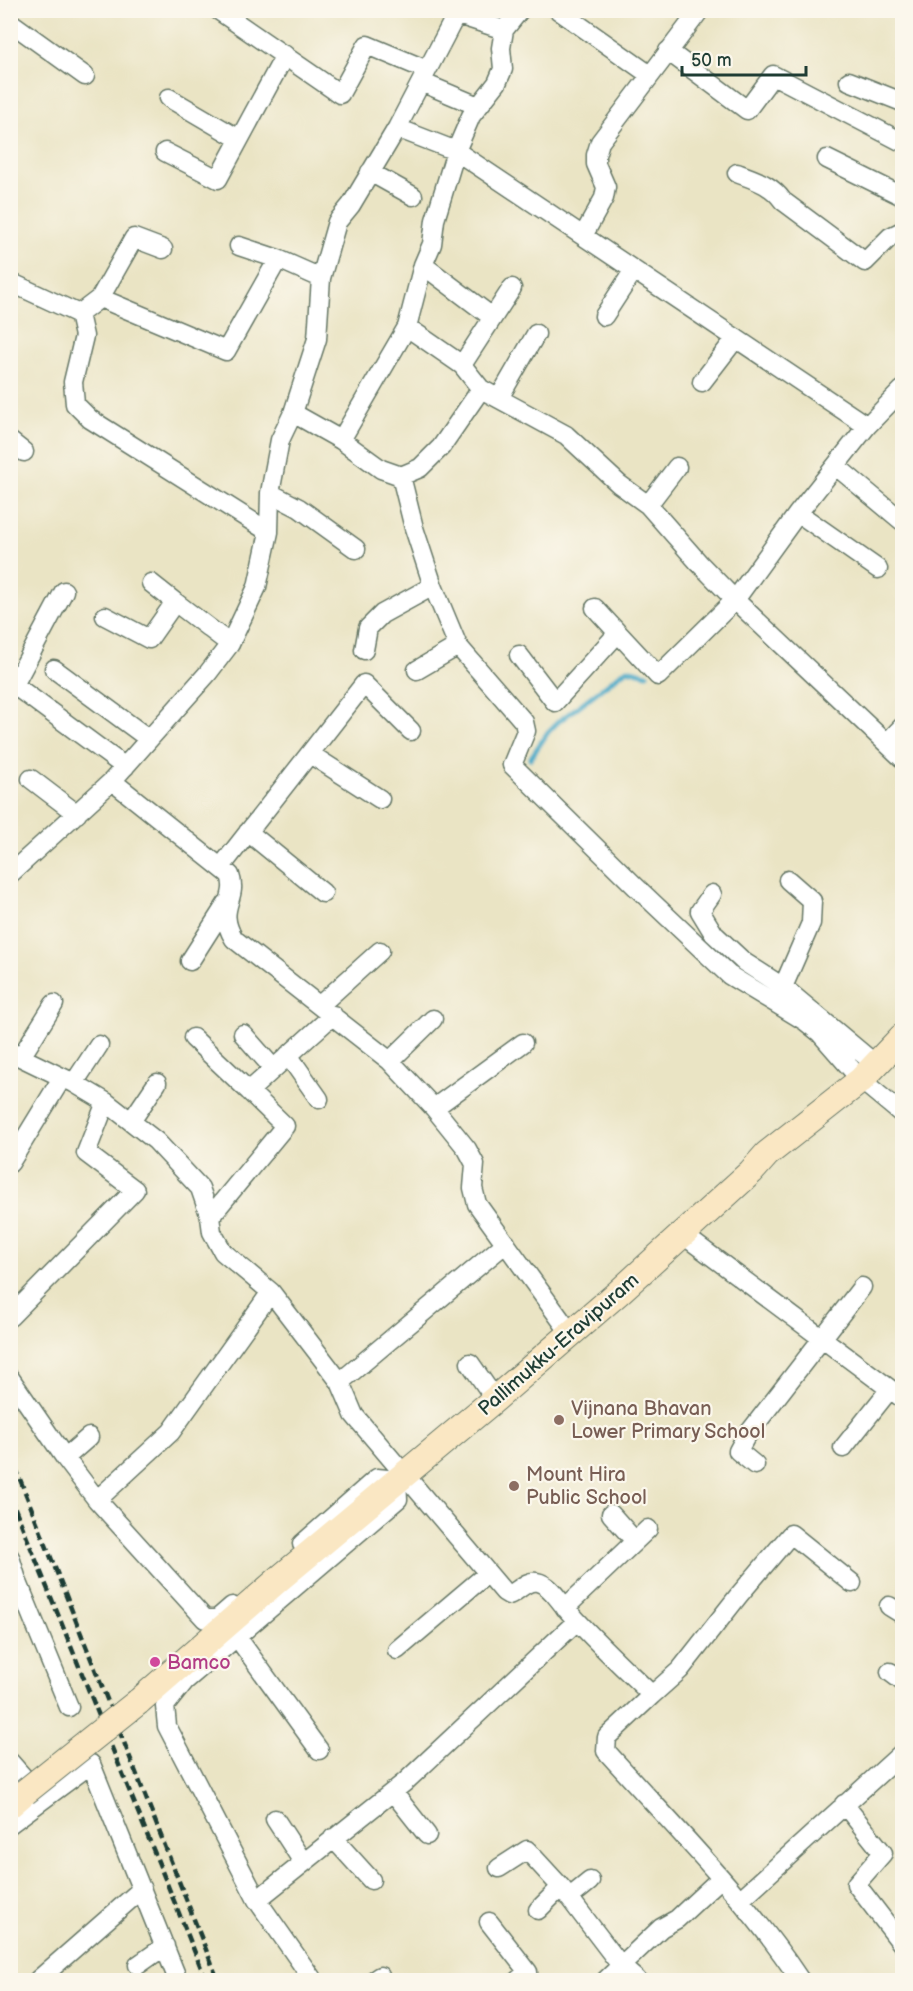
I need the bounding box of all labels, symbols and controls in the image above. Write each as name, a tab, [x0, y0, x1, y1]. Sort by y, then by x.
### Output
scale bar	[682, 39, 806, 77]
text: 50 m	[691, 50, 732, 71]
street label: Pallimukku-Eravipuram	[473, 1268, 644, 1421]
place label: Vijnana Bhavan Lower Primary School	[571, 1397, 765, 1444]
marker: Vijnana Bhavan Lower Primary School	[552, 1413, 566, 1427]
place label: Mount Hira Public School	[526, 1463, 647, 1510]
marker: Mount Hira Public School	[507, 1479, 521, 1493]
place label: Bamco	[167, 1651, 231, 1675]
marker: Bamco	[148, 1655, 162, 1669]

